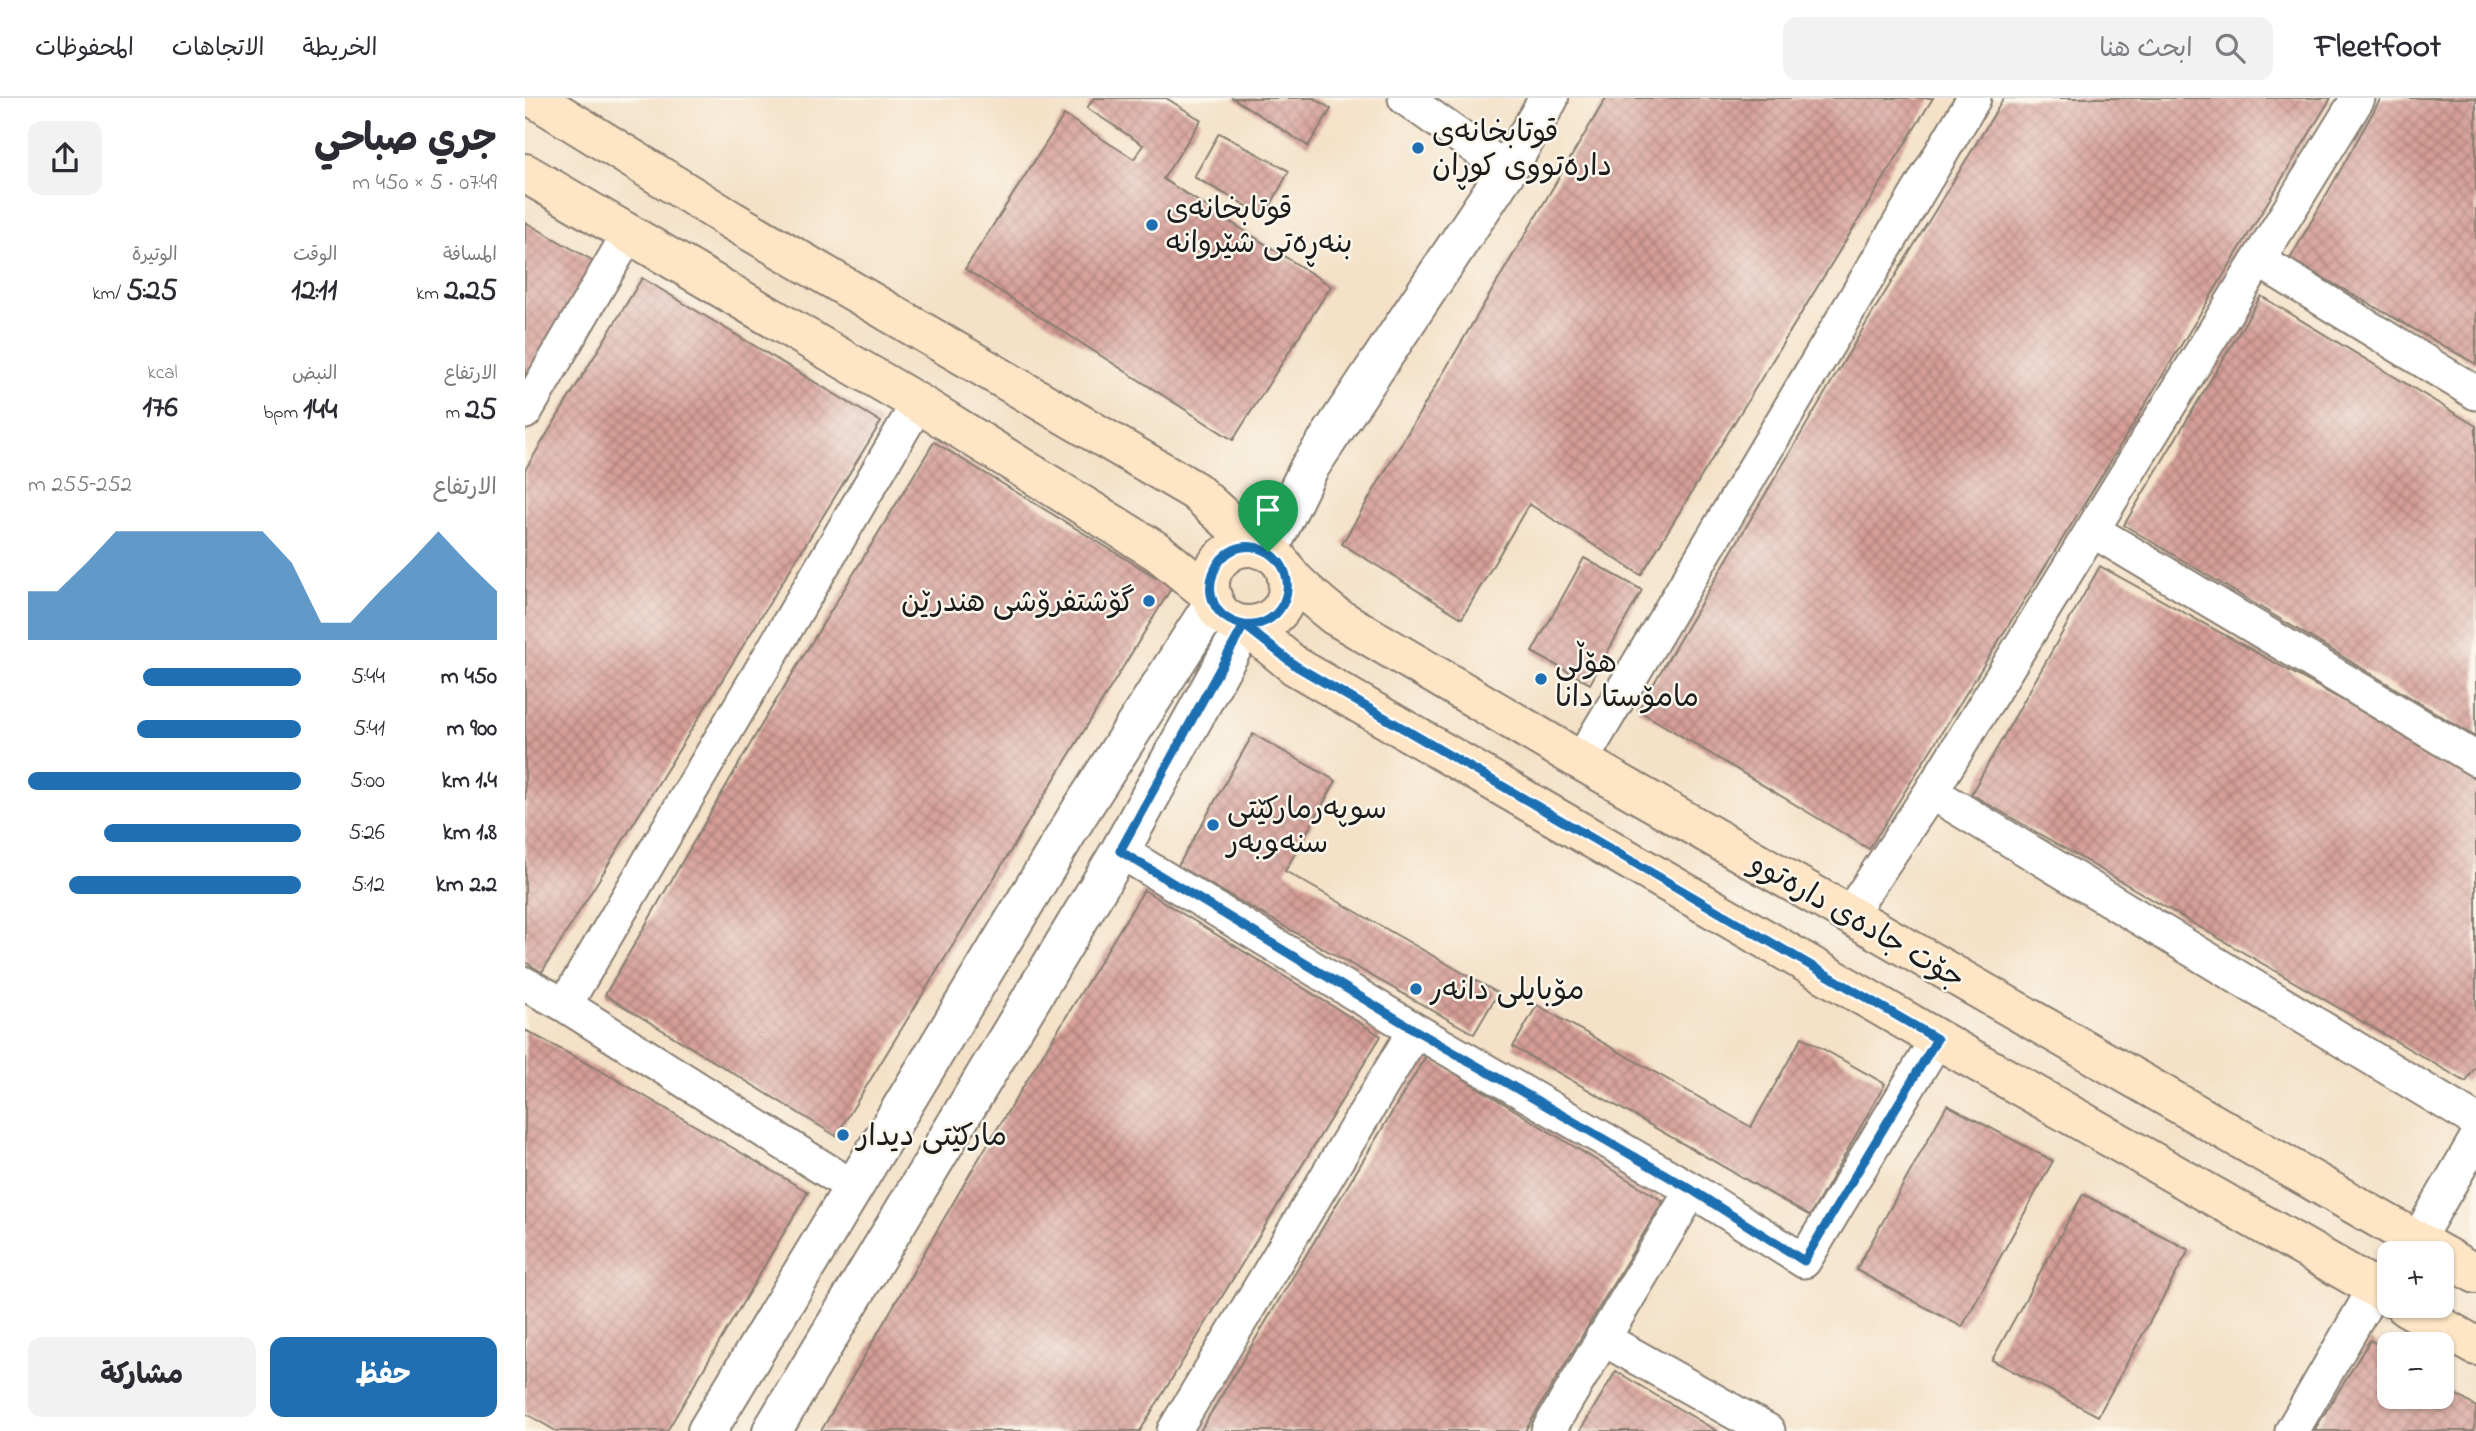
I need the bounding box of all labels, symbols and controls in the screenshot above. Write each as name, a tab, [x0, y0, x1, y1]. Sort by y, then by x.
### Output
search box	[1783, 17, 2273, 80]
text: Fleetfoot	[2315, 24, 2441, 72]
icon: search	[2211, 29, 2249, 67]
text: ابحث هنا	[2099, 31, 2193, 69]
text: المحفوظات	[35, 32, 134, 67]
text: الاتجاهات	[172, 32, 265, 67]
text: الخريطة	[303, 32, 377, 67]
place label: قوتابخانەی دارەتووی کوڕان	[1432, 112, 1612, 190]
text: جري صباحي	[314, 113, 497, 169]
button: share	[28, 121, 102, 195]
marker: قوتابخانەی دارەتووی کوڕان	[1410, 140, 1426, 156]
text: 07:49 · 5 × 450 m	[352, 167, 497, 200]
place label: قوتابخانەی بنەڕەتی شێروانە	[1166, 189, 1353, 267]
marker: قوتابخانەی بنەڕەتی شێروانە	[1144, 217, 1160, 233]
text: الوتيرة	[132, 242, 178, 269]
text: الوقت	[293, 242, 337, 269]
text: المسافة	[443, 242, 497, 269]
text: 5:25	[126, 270, 178, 314]
text: 12:11	[291, 270, 337, 314]
text: 2.25	[444, 270, 497, 314]
text: /km	[92, 281, 126, 308]
text: km	[416, 281, 444, 308]
text: kcal	[147, 360, 178, 387]
text: النبض	[292, 361, 337, 388]
text: الارتفاع	[444, 361, 497, 388]
text: 176	[143, 387, 178, 431]
text: 144	[303, 389, 337, 433]
text: 25	[465, 389, 497, 433]
text: bpm	[263, 400, 303, 427]
text: m	[445, 400, 465, 427]
text: 252–255 m	[28, 469, 132, 502]
text: الارتفاع	[433, 472, 497, 505]
pin	[1238, 480, 1298, 552]
icon: arrive	[1249, 491, 1287, 529]
place label: گۆشتفرۆشی هندرێن	[901, 582, 1135, 626]
marker: گۆشتفرۆشی هندرێن	[1141, 593, 1157, 609]
place label: هۆڵی مامۆستا دانا	[1555, 640, 1699, 721]
text: 5:44	[351, 661, 385, 694]
text: 450 m	[441, 661, 497, 694]
marker: هۆڵی مامۆستا دانا	[1533, 671, 1549, 687]
text: 5:41	[353, 713, 385, 746]
text: 900 m	[447, 713, 497, 746]
text: 5:00	[350, 765, 385, 798]
text: 1.4 km	[442, 765, 497, 798]
place label: سوپەرمارکێتی سنەوبەر	[1224, 789, 1387, 867]
text: 5:26	[348, 817, 385, 850]
text: 1.8 km	[443, 817, 497, 850]
marker: سوپەرمارکێتی سنەوبەر	[1205, 817, 1221, 833]
street label: جۆت جادەی دارەتوو	[1739, 842, 1972, 1002]
text: 5:12	[351, 869, 385, 902]
text: 2.2 km	[436, 869, 497, 902]
place label: مۆبایلی دانەر	[1429, 970, 1584, 1014]
marker: مۆبایلی دانەر	[1408, 981, 1424, 997]
place label: مارکێتی دیدار	[854, 1116, 1007, 1160]
marker: مارکێتی دیدار	[835, 1127, 851, 1143]
map controls	[2377, 1241, 2454, 1409]
button: +	[2377, 1241, 2454, 1318]
button: −	[2377, 1332, 2454, 1409]
button: مشاركة	[28, 1337, 256, 1417]
button: حفظ	[270, 1337, 497, 1417]

